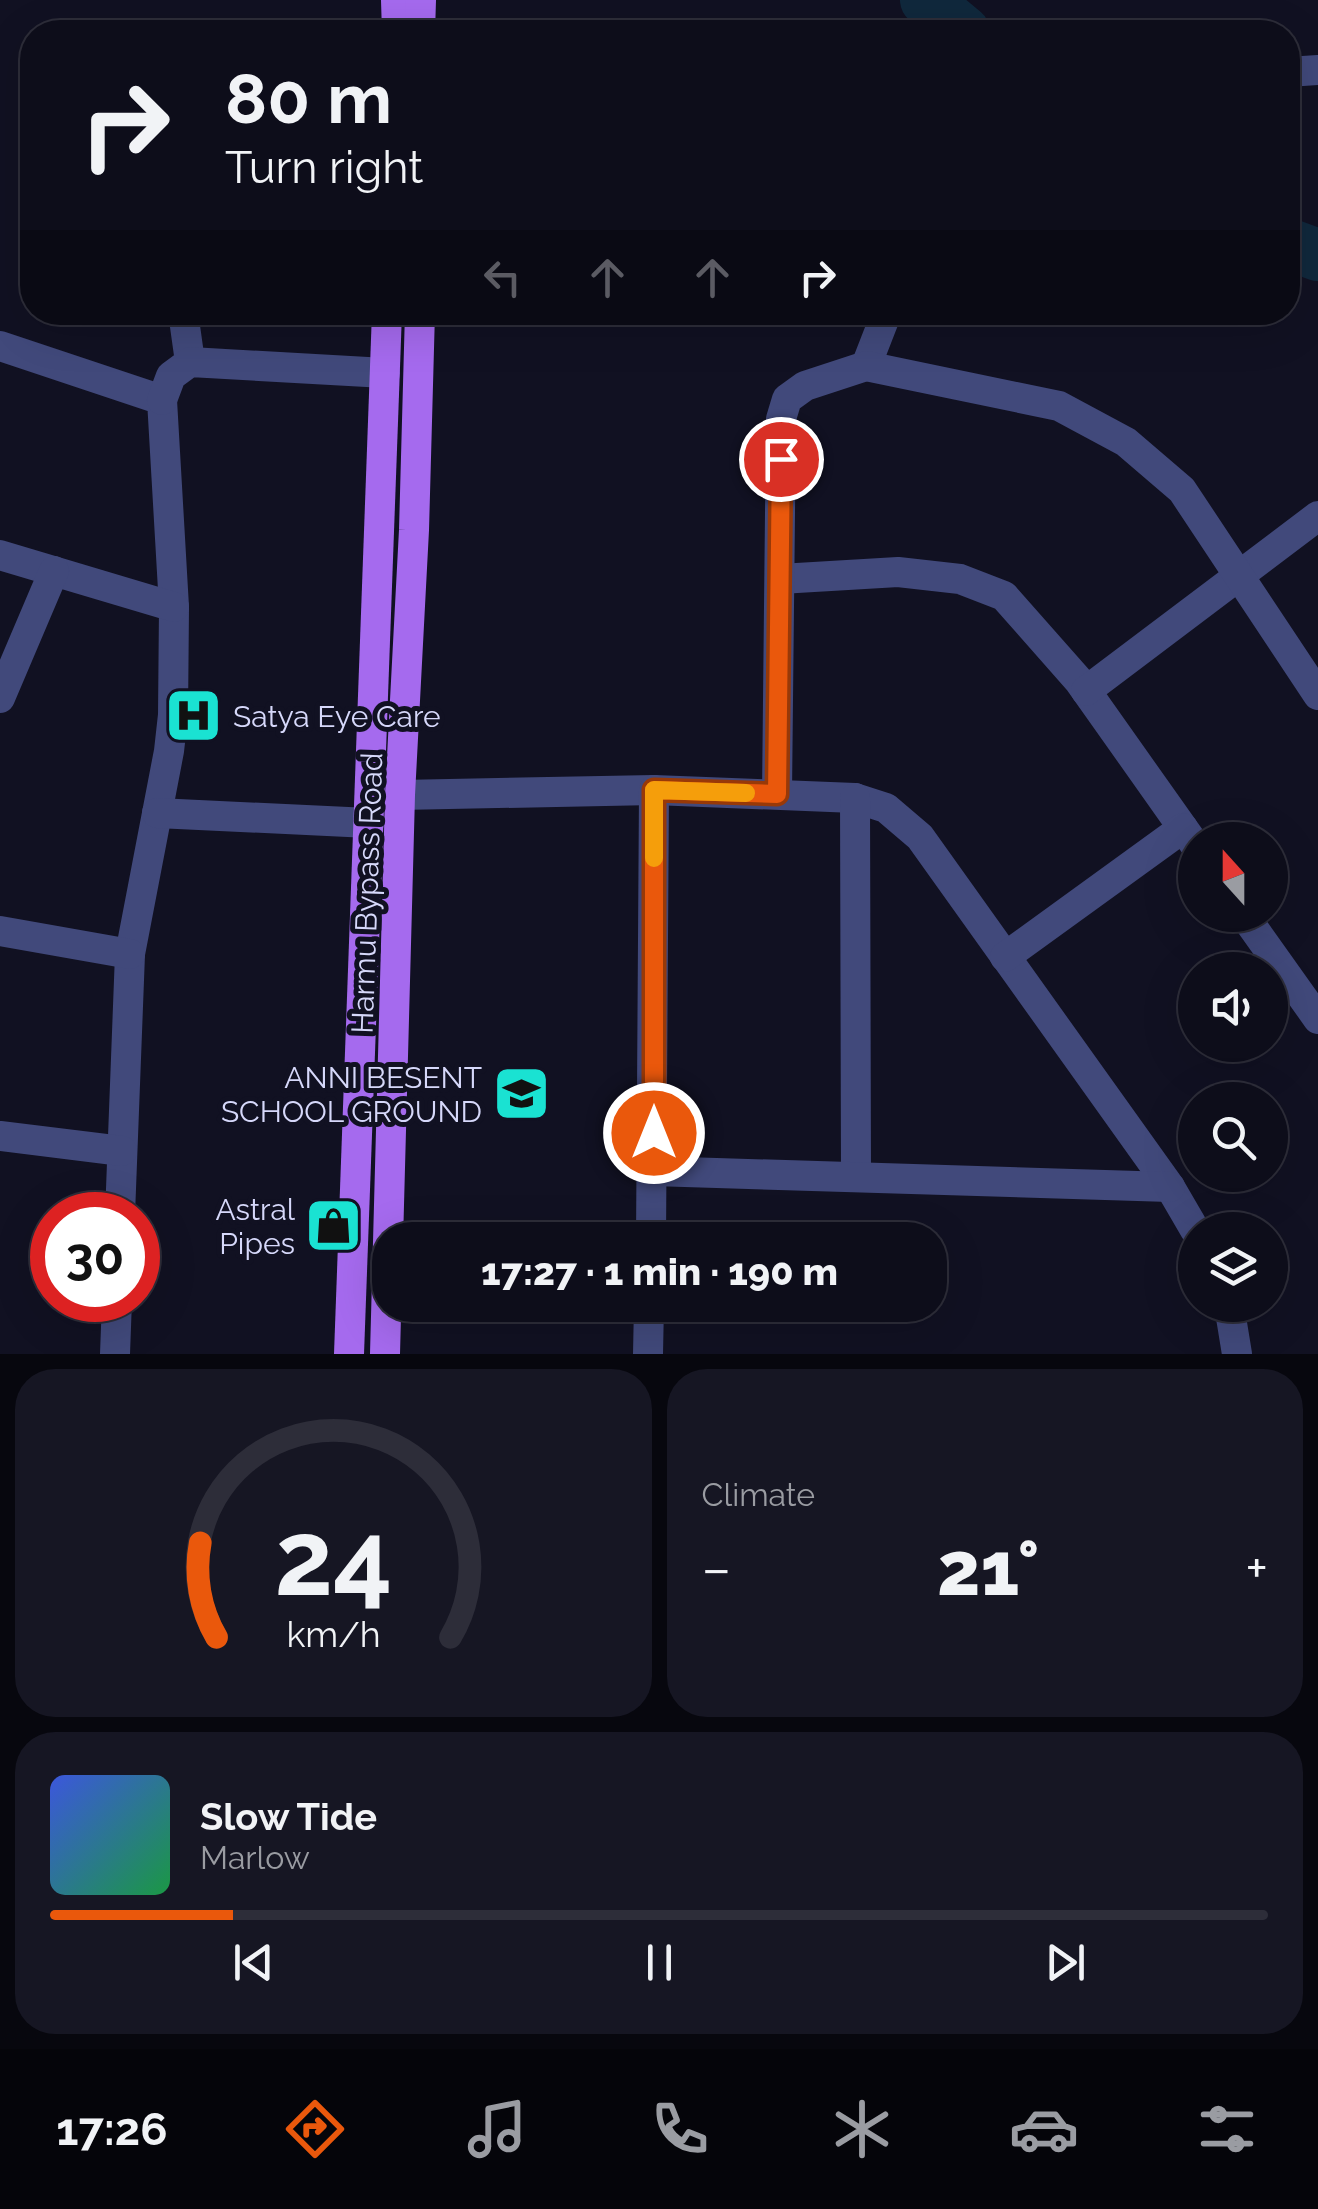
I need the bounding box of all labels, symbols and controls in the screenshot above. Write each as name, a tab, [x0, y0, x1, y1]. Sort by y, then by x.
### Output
text: 80 m	[225, 57, 392, 139]
icon: right	[60, 60, 190, 190]
text: Turn right	[225, 141, 423, 194]
icon: left	[475, 250, 530, 305]
icon: ahead	[580, 250, 635, 305]
icon: ahead	[685, 250, 740, 305]
icon: right	[790, 250, 845, 305]
pin	[739, 417, 824, 502]
icon: arrive	[754, 432, 809, 487]
hospital icon: Satya Eye Care	[164, 686, 224, 746]
place label: Satya Eye Care	[233, 699, 441, 734]
street label: Harmu Bypass Road	[345, 752, 389, 1034]
north arrow	[1178, 822, 1288, 932]
map controls	[1178, 822, 1288, 1322]
button: sound	[1178, 952, 1288, 1062]
place label: ANNI BESENT SCHOOL GROUND	[221, 1060, 482, 1129]
school or university icon: ANNI BESENT SCHOOL GROUND	[491, 1064, 551, 1124]
position arrow	[602, 1081, 706, 1185]
button: search	[1178, 1082, 1288, 1192]
speed limit sign: 30	[30, 1192, 160, 1322]
place label: Astral Pipes	[215, 1192, 296, 1261]
shop icon: Astral Pipes	[304, 1196, 364, 1256]
button: layers	[1178, 1212, 1288, 1322]
text: 17:27 · 1 min · 190 m	[481, 1249, 838, 1294]
text: Climate	[702, 1476, 815, 1513]
text: 24	[274, 1497, 392, 1619]
text: 21°	[937, 1524, 1039, 1613]
text: −	[702, 1536, 731, 1601]
text: +	[1245, 1536, 1268, 1601]
text: km/h	[286, 1613, 380, 1655]
text: Slow Tide	[200, 1794, 377, 1839]
text: Marlow	[200, 1839, 310, 1876]
icon: previous	[226, 1935, 281, 1990]
icon: pause	[632, 1935, 687, 1990]
icon: next	[1038, 1935, 1093, 1990]
icon: directions	[280, 2094, 350, 2164]
icon: music	[462, 2094, 532, 2164]
icon: phone	[645, 2094, 715, 2164]
icon: climate	[827, 2094, 897, 2164]
icon: car	[1009, 2094, 1079, 2164]
icon: filters	[1192, 2094, 1262, 2164]
text: 17:26	[56, 2103, 167, 2156]

